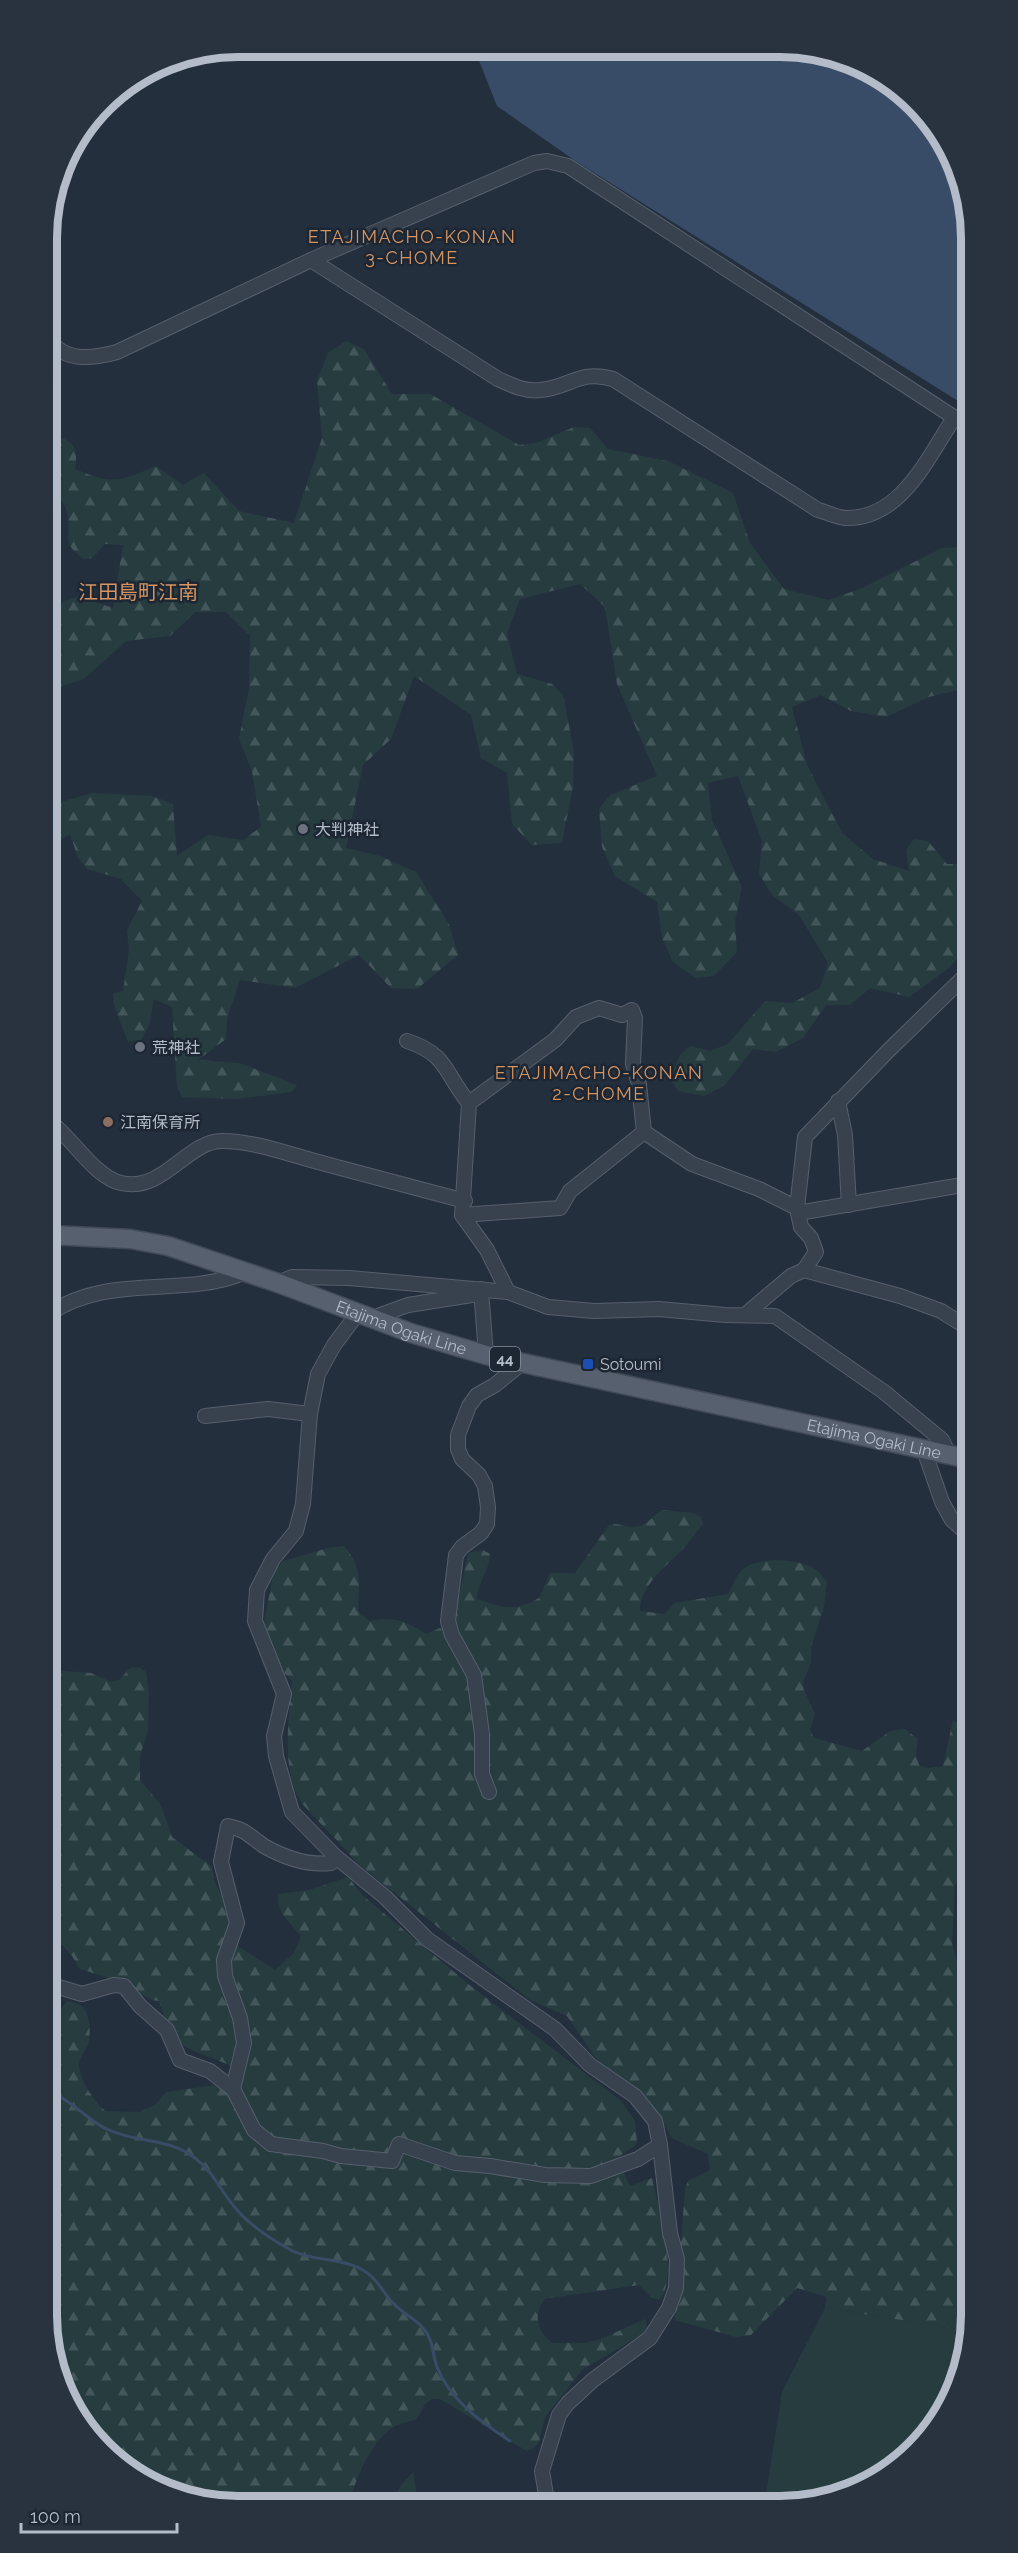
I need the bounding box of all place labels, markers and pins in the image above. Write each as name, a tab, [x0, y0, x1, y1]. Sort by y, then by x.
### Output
place label: 大判神社	[315, 820, 379, 839]
marker: 大判神社	[296, 822, 310, 836]
place label: 荒神社	[152, 1038, 200, 1057]
marker: 荒神社	[133, 1040, 147, 1054]
place label: 江南保育所	[120, 1113, 200, 1132]
marker: 江南保育所	[101, 1115, 115, 1129]
place label: Sotoumi	[600, 1355, 662, 1374]
marker: Sotoumi	[581, 1357, 595, 1371]

